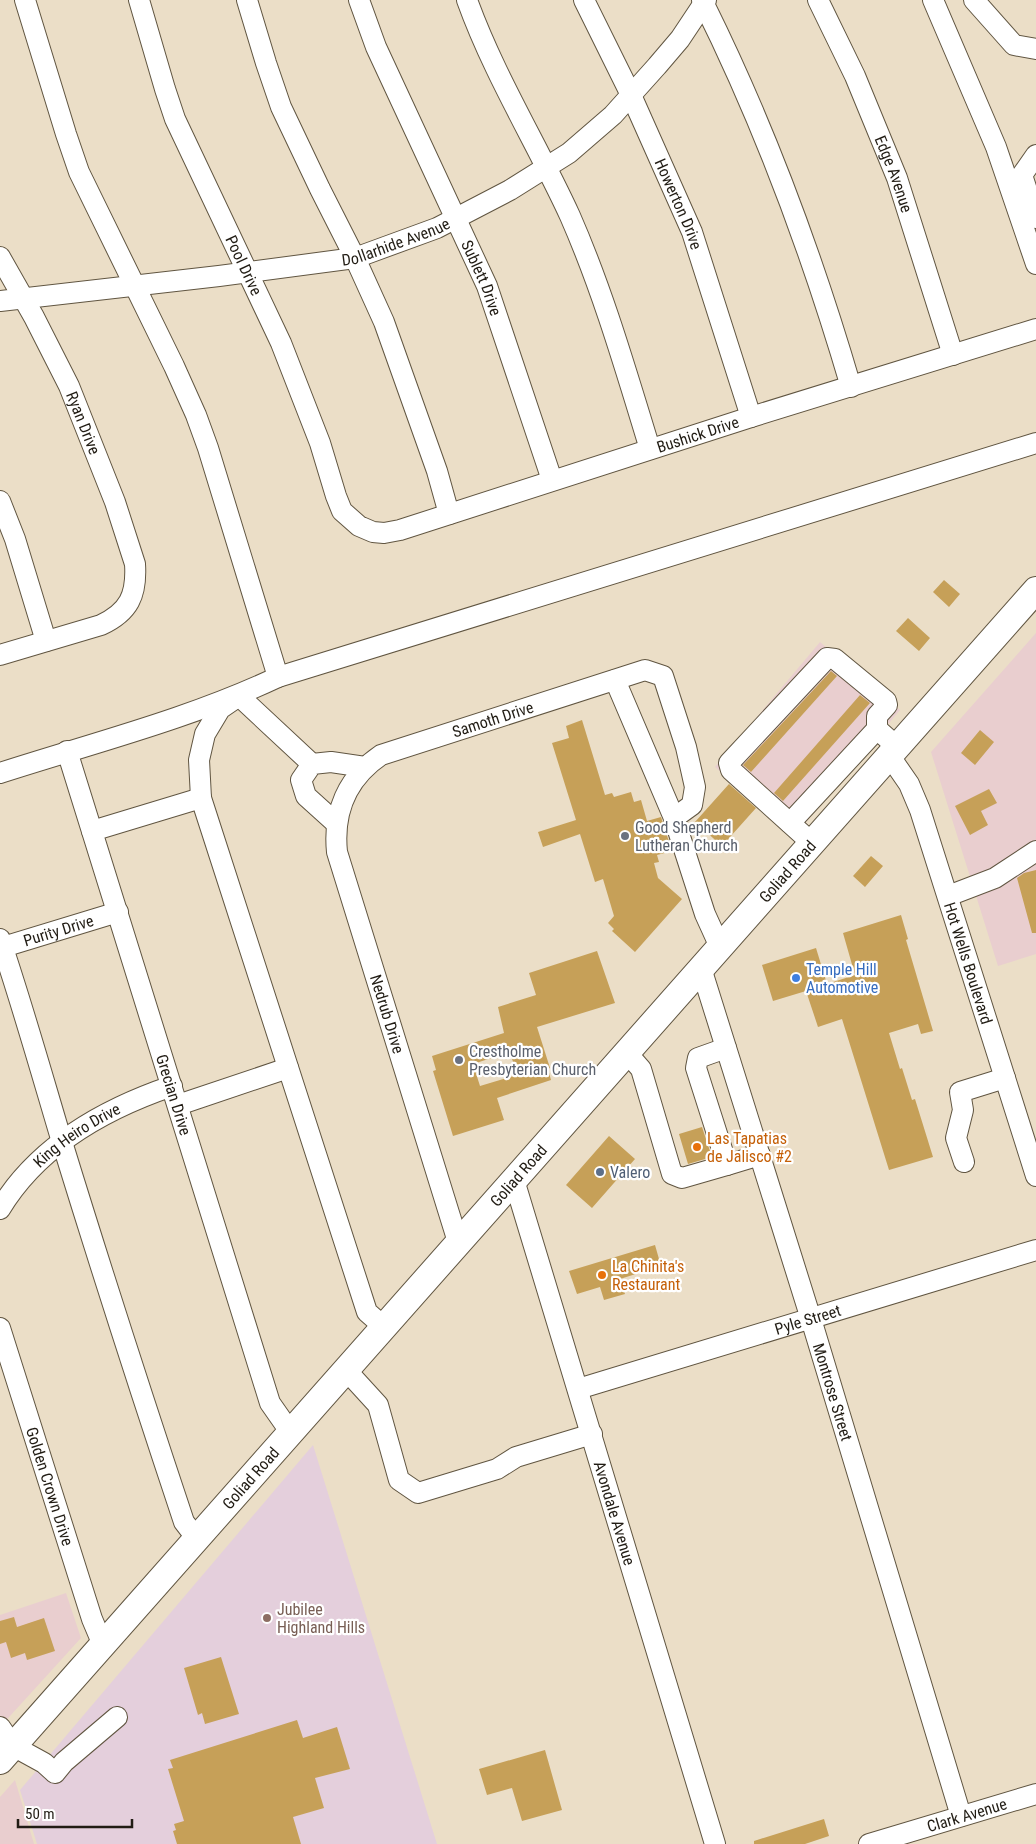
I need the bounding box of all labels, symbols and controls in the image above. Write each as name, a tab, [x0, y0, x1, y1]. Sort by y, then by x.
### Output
street label: Edge Avenue	[871, 133, 917, 215]
street label: Howerton Drive	[651, 156, 706, 252]
street label: Dollarhide Avenue	[340, 214, 453, 269]
street label: Pool Drive	[222, 232, 266, 298]
street label: Sublett Drive	[457, 237, 506, 318]
street label: Ryan Drive	[63, 389, 105, 457]
street label: Bushick Drive	[654, 412, 741, 456]
street label: Samoth Drive	[450, 697, 536, 741]
place label: Good Shepherd Lutheran Church	[635, 818, 738, 855]
marker: Good Shepherd Lutheran Church	[619, 830, 631, 842]
street label: Goliad Road	[755, 836, 820, 906]
street label: Hot Wells Boulevard	[940, 900, 997, 1026]
street label: Purity Drive	[21, 911, 96, 950]
place label: Temple Hill Automotive	[806, 960, 878, 997]
street label: Nedrub Drive	[366, 972, 408, 1056]
marker: Temple Hill Automotive	[790, 972, 802, 984]
place label: Crestholme Presbyterian Church	[469, 1042, 596, 1079]
street label: Grecian Drive	[152, 1052, 196, 1138]
marker: Crestholme Presbyterian Church	[453, 1054, 465, 1066]
street label: King Heiro Drive	[29, 1099, 123, 1171]
place label: Las Tapatias de Jalisco #2	[707, 1129, 792, 1166]
street label: Goliad Road	[486, 1140, 551, 1210]
marker: Las Tapatias de Jalisco #2	[691, 1141, 703, 1153]
place label: Valero	[610, 1163, 650, 1182]
marker: Valero	[594, 1166, 606, 1178]
place label: La Chinita's Restaurant	[612, 1257, 684, 1294]
marker: La Chinita's Restaurant	[596, 1269, 608, 1281]
street label: Pyle Street	[772, 1300, 843, 1338]
street label: Montrose Street	[809, 1341, 857, 1443]
street label: Golden Crown Drive	[22, 1424, 78, 1548]
street label: Goliad Road	[218, 1443, 283, 1513]
street label: Avondale Avenue	[590, 1459, 640, 1567]
place label: Jubilee Highland Hills	[277, 1600, 365, 1637]
marker: Jubilee Highland Hills	[261, 1612, 273, 1624]
street label: Clark Avenue	[925, 1794, 1009, 1836]
scale bar	[18, 1796, 131, 1828]
text: 50 m	[25, 1805, 55, 1823]

